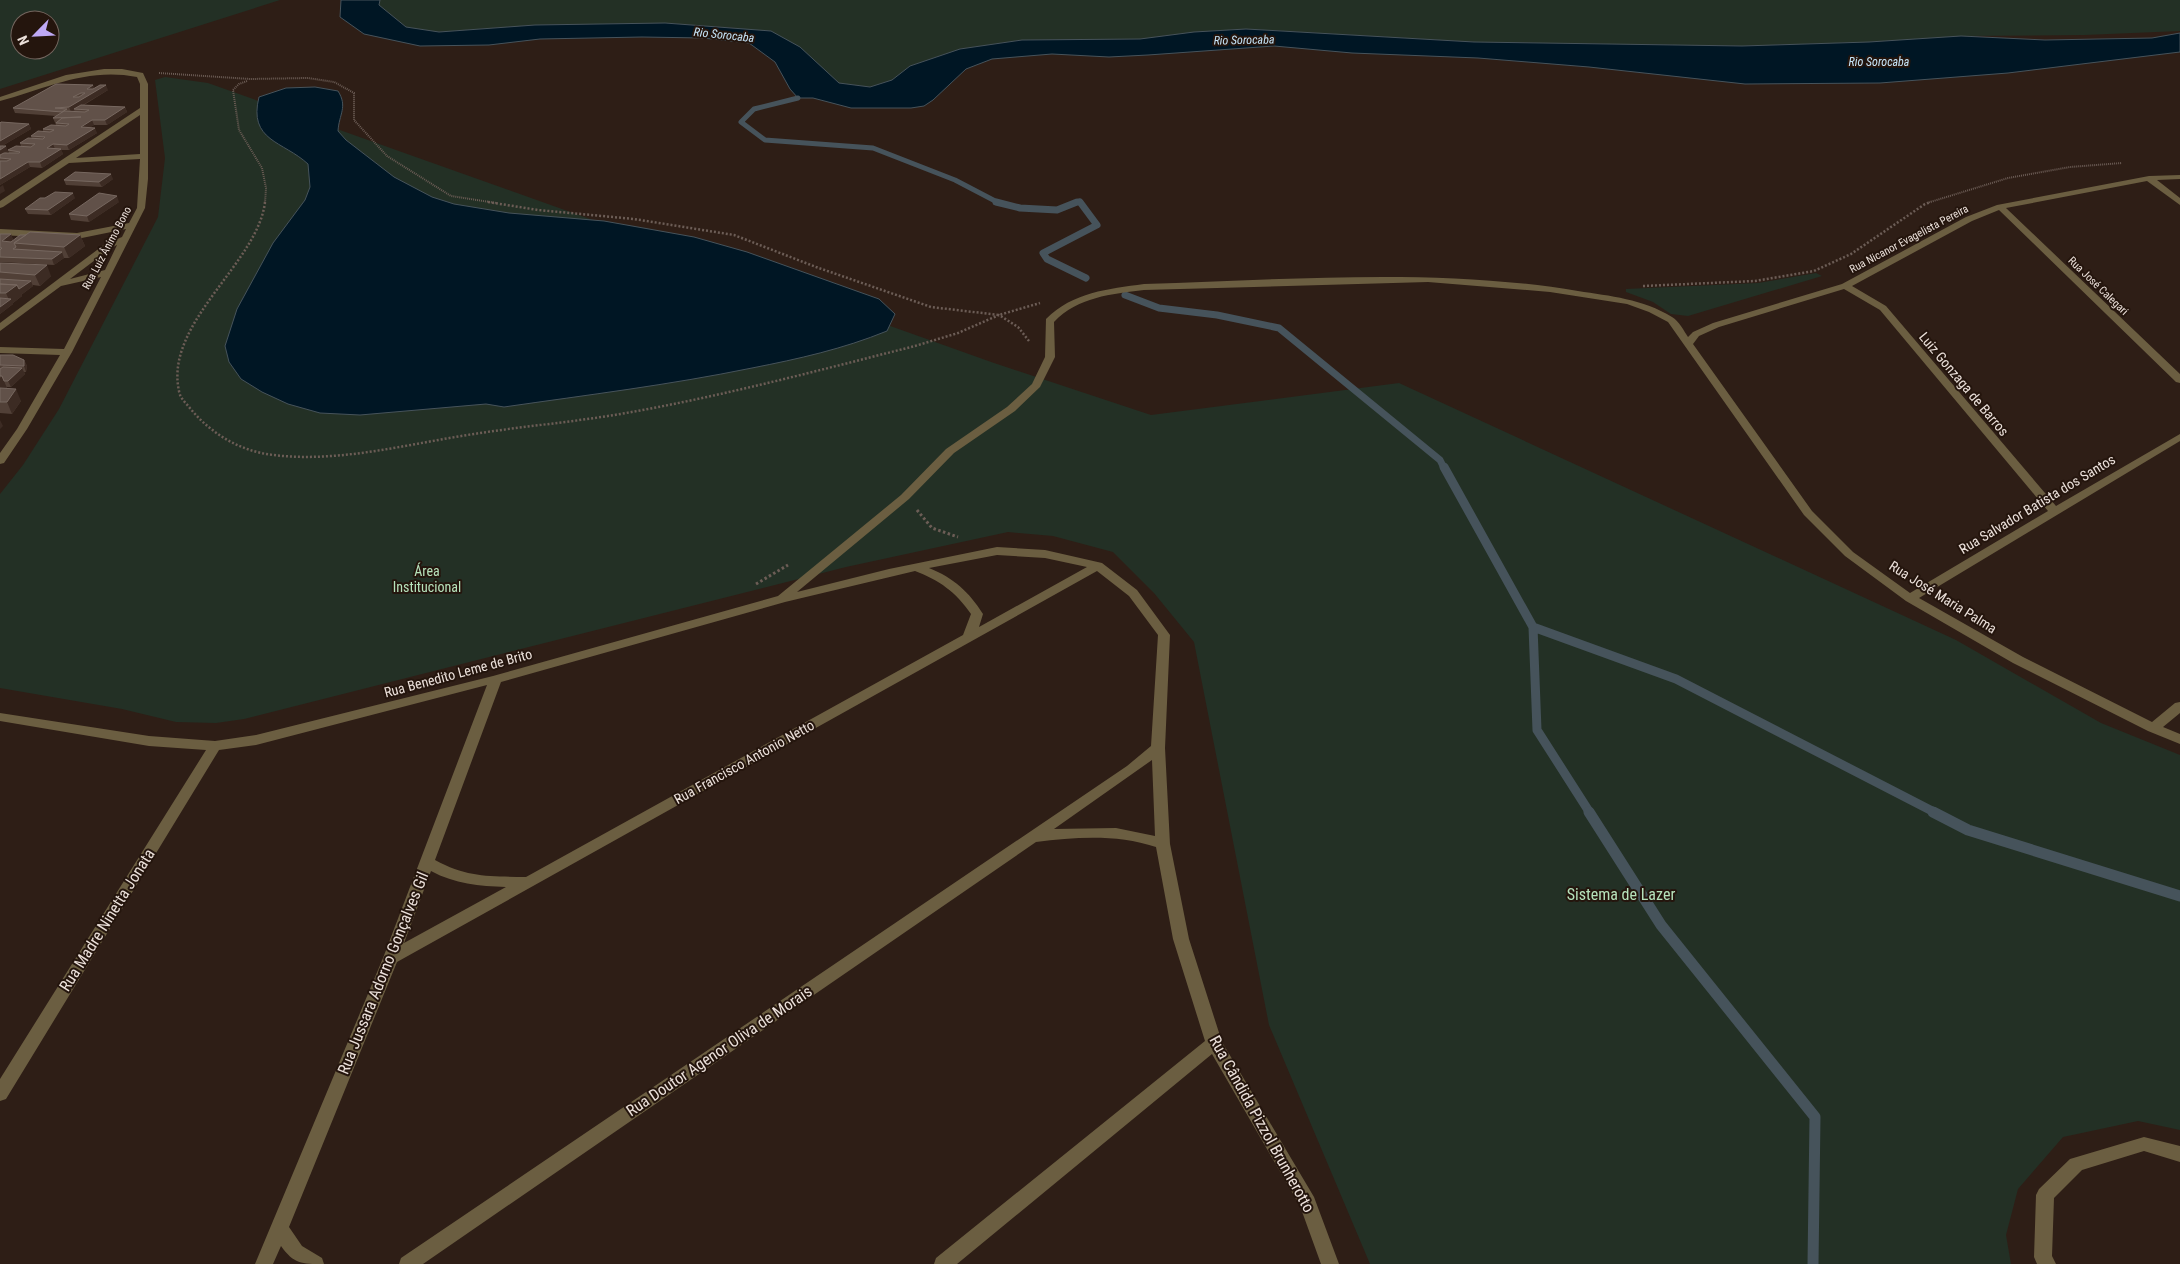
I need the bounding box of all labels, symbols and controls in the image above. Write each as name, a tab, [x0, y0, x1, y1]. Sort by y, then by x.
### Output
north arrow	[10, 10, 60, 60]
water label: Rio Sorocaba	[693, 25, 755, 45]
water label: Rio Sorocaba	[1213, 32, 1275, 48]
text: N	[14, 33, 32, 47]
water label: Rio Sorocaba	[1849, 55, 1909, 69]
street label: Rua Nicanor Evagelista Pereira	[1847, 202, 1971, 276]
street label: Rua Luiz Ânimo Bono	[80, 204, 135, 292]
street label: Rua José Calegari	[2065, 254, 2131, 318]
street label: Luiz Gonzaga de Barros	[1916, 329, 2012, 439]
street label: Rua Salvador Batista dos Santos	[1956, 451, 2118, 557]
street label: Rua José Maria Palma	[1886, 557, 2000, 637]
park label: Área Institucional	[393, 562, 461, 595]
street label: Rua Benedito Leme de Brito	[382, 646, 534, 700]
street label: Rua Francisco Antonio Netto	[671, 717, 817, 807]
street label: Rua Madre Ninetta Jonata	[55, 845, 159, 995]
street label: Rua Jussara Adorno Gonçalves Gil	[334, 869, 432, 1077]
park label: Sistema de Lazer	[1567, 885, 1675, 904]
street label: Rua Doutor Agenor Oliva de Morais	[622, 982, 816, 1120]
street label: Rua Cândida Pizzol Brunherotto	[1205, 1032, 1319, 1216]

